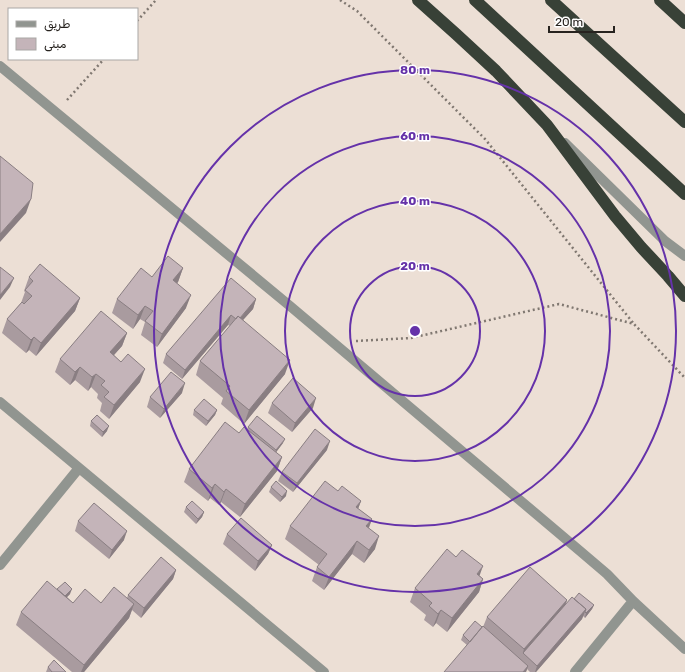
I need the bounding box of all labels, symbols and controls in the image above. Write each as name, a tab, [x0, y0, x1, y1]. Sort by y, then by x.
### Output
legend	[8, 8, 138, 60]
scale bar	[549, 8, 614, 34]
text: 20 m	[555, 15, 583, 29]
text: طريق	[44, 17, 70, 32]
text: مبنى	[44, 37, 67, 52]
text: 80 m	[400, 63, 430, 77]
text: 60 m	[400, 129, 430, 143]
text: 40 m	[400, 194, 430, 208]
text: 20 m	[400, 259, 430, 273]
centre of rings	[408, 324, 422, 338]

